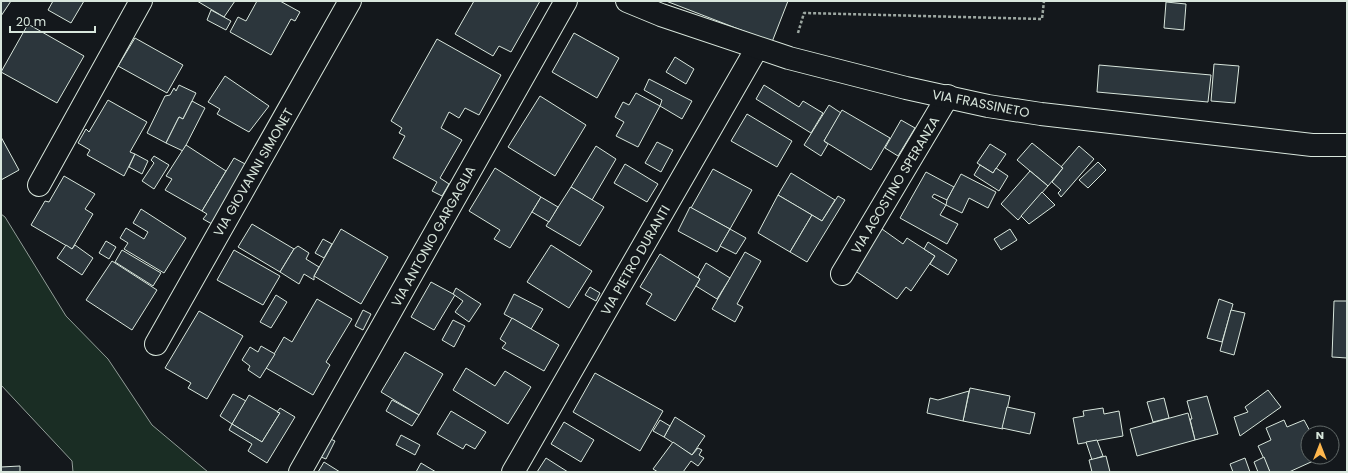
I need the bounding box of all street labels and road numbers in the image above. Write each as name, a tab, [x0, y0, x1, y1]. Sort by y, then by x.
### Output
street label: VIA FRASSINETO	[931, 85, 1031, 122]
street label: VIA GIOVANNI SIMONET	[209, 105, 298, 240]
street label: VIA AGOSTINO SPERANZA	[847, 113, 944, 258]
street label: VIA ANTONIO GARGAGLIA	[387, 162, 480, 310]
street label: VIA PIETRO DURANTI	[596, 202, 675, 319]

